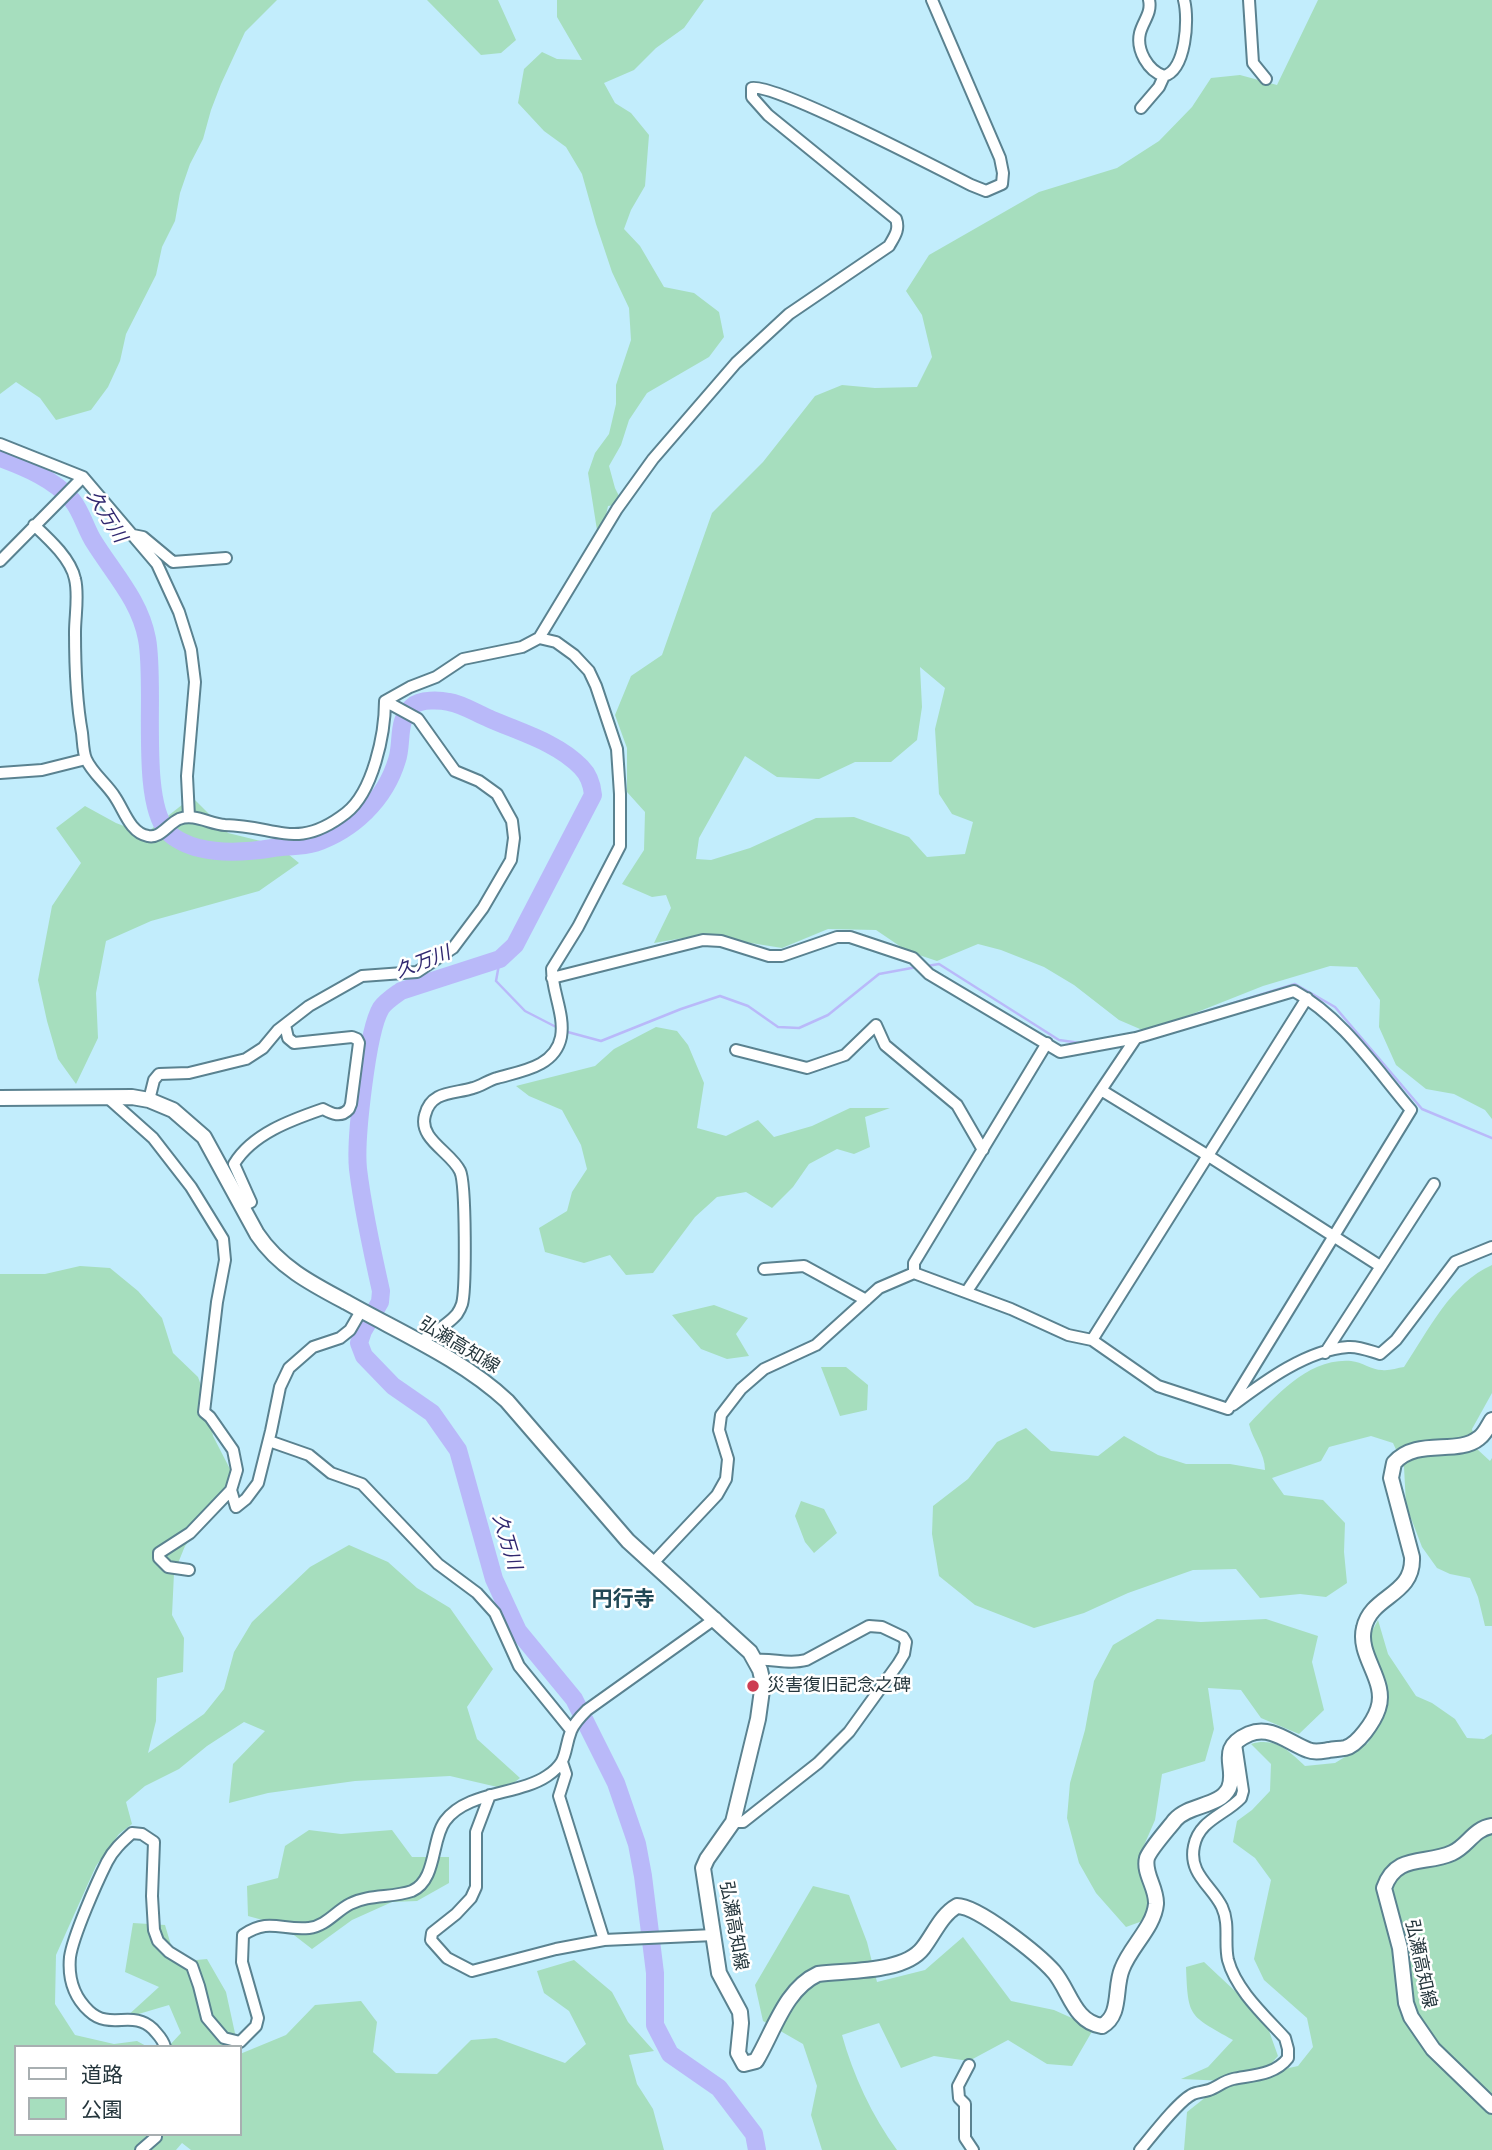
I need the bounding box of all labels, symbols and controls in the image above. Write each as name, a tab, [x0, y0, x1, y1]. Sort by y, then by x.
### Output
water label: 久万川	[81, 487, 131, 547]
water label: 久万川	[392, 942, 454, 984]
street label: 弘瀬高知線	[415, 1314, 503, 1378]
water label: 久万川	[487, 1511, 525, 1573]
district label: 円行寺	[592, 1587, 654, 1613]
place label: 災害復旧記念之碑	[767, 1675, 911, 1697]
marker: 災害復旧記念之碑	[745, 1678, 761, 1694]
street label: 弘瀬高知線	[715, 1880, 751, 1972]
street label: 弘瀬高知線	[1400, 1918, 1440, 2010]
legend	[14, 2045, 242, 2136]
text: 道路	[81, 2061, 123, 2089]
text: 公園	[81, 2096, 123, 2124]

